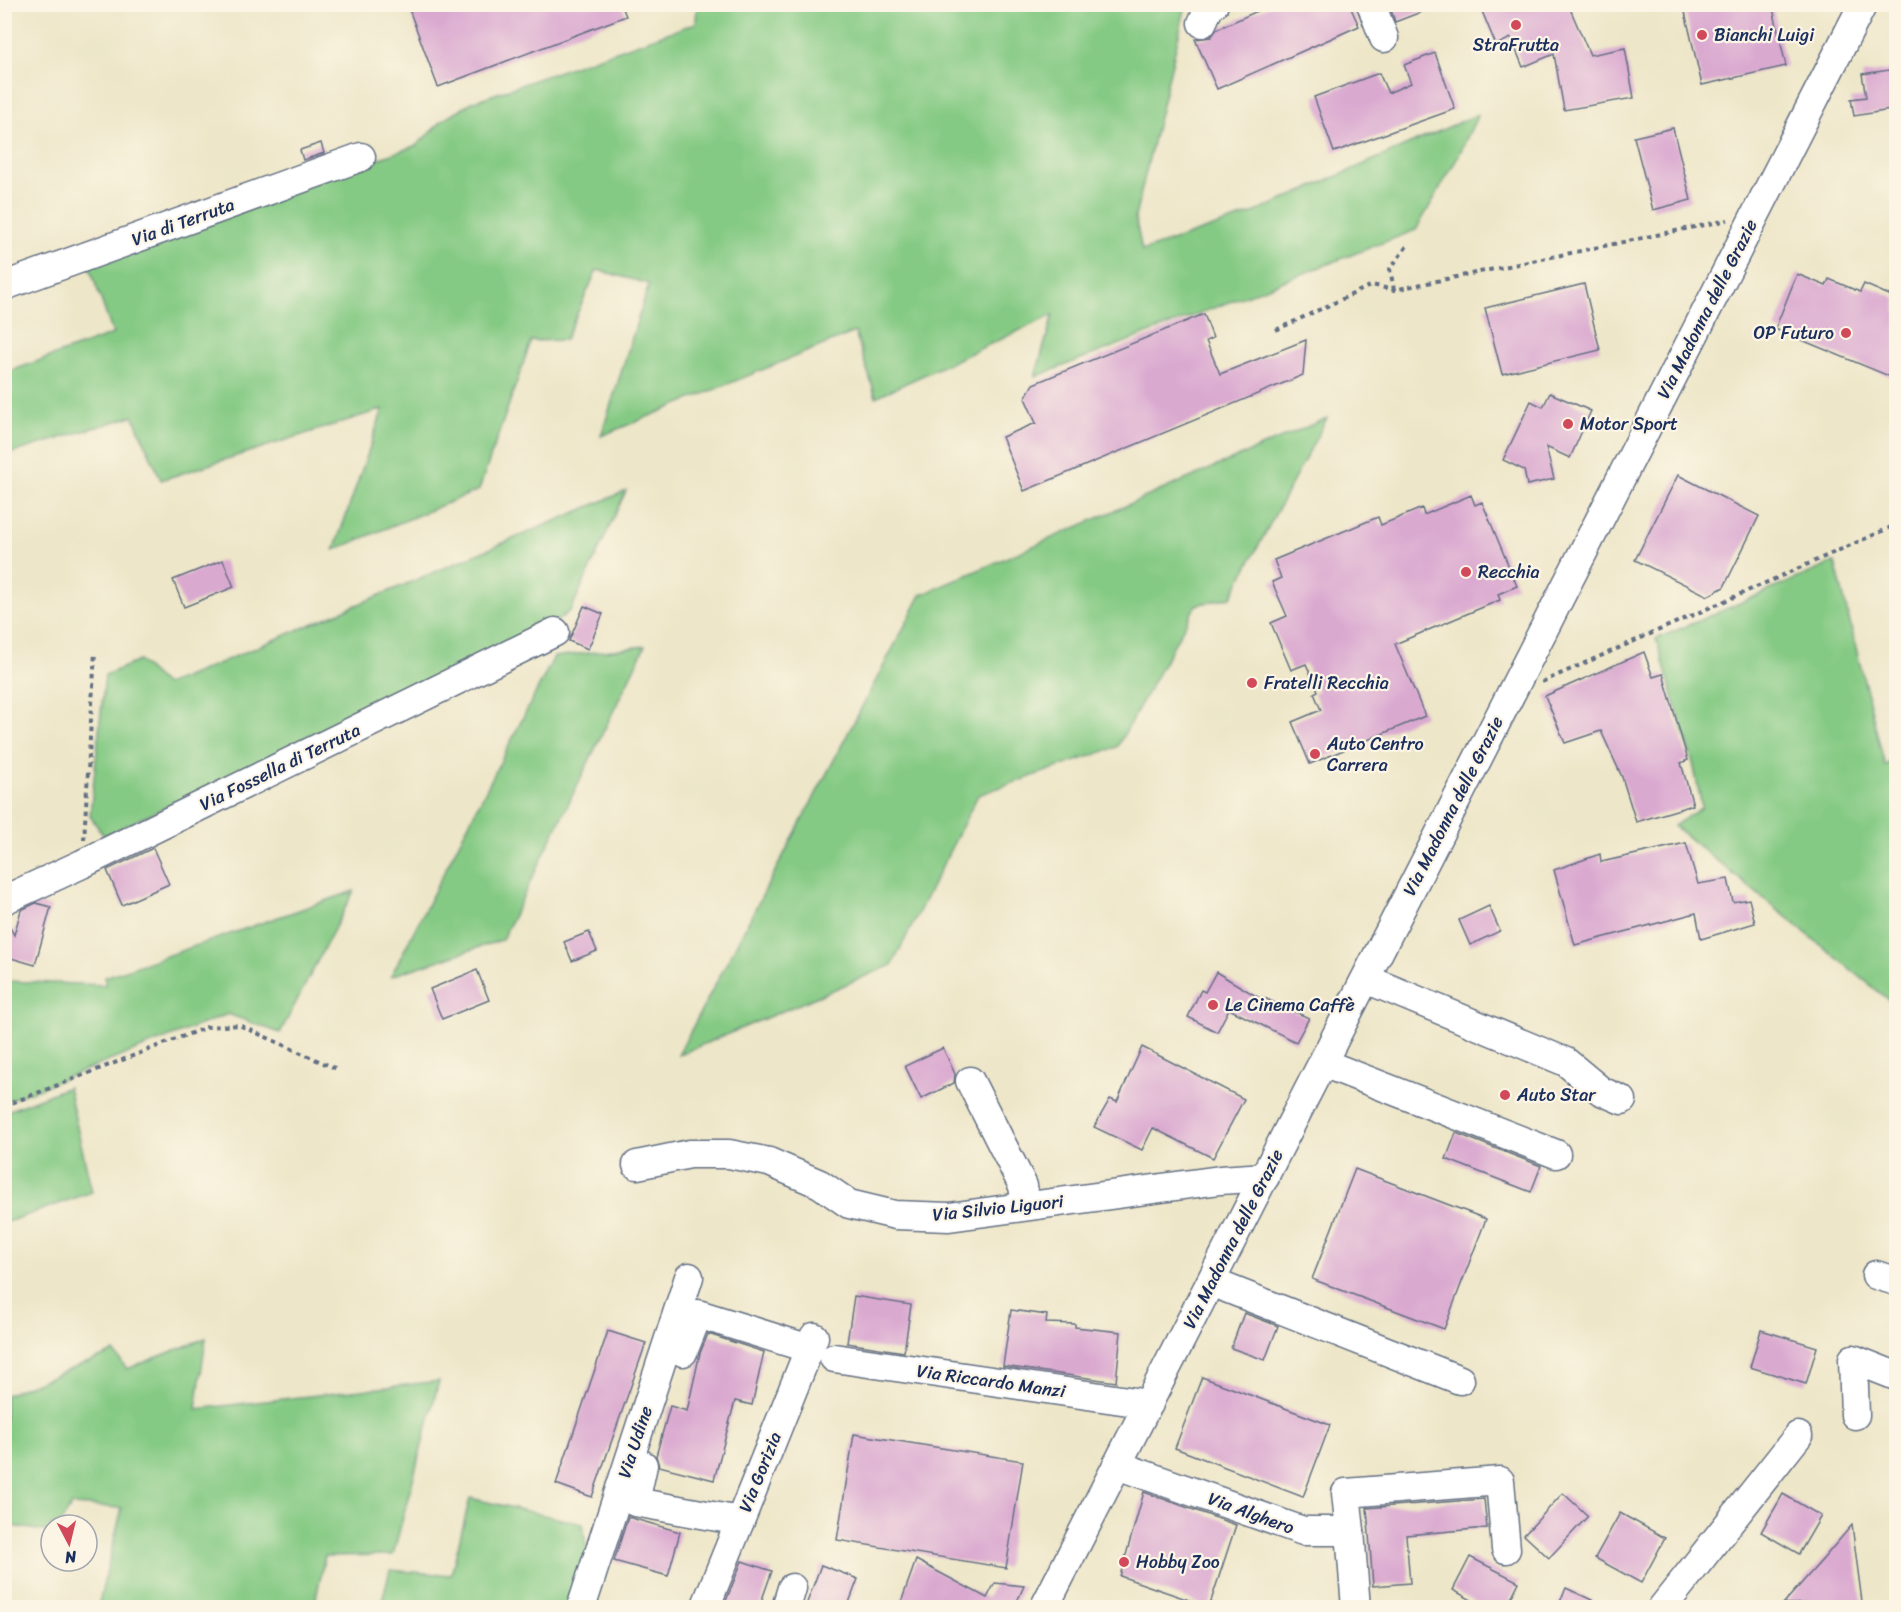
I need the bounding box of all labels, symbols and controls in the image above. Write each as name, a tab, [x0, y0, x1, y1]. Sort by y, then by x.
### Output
marker: StraFrutta	[1509, 18, 1523, 32]
place label: Bianchi Luigi	[1714, 19, 1815, 51]
marker: Bianchi Luigi	[1695, 28, 1709, 42]
place label: StraFrutta	[1473, 29, 1559, 61]
street label: Via di Terruta	[127, 189, 239, 255]
street label: Via Madonna delle Grazie	[1648, 213, 1766, 405]
place label: OP Futuro	[1753, 317, 1834, 349]
marker: OP Futuro	[1839, 326, 1853, 340]
place label: Motor Sport	[1580, 408, 1678, 440]
marker: Motor Sport	[1561, 417, 1575, 431]
place label: Recchia	[1478, 556, 1540, 588]
marker: Recchia	[1459, 565, 1473, 579]
place label: Fratelli Recchia	[1264, 667, 1389, 699]
marker: Fratelli Recchia	[1245, 676, 1259, 690]
street label: Via Madonna delle Grazie	[1394, 710, 1512, 902]
street label: Via Fossella di Terruta	[194, 714, 366, 820]
place label: Auto Centro Carrera	[1326, 728, 1424, 781]
marker: Auto Centro Carrera	[1308, 747, 1322, 761]
place label: Le Cinema Caffè	[1225, 989, 1355, 1021]
marker: Le Cinema Caffè	[1206, 998, 1220, 1012]
place label: Auto Star	[1516, 1079, 1597, 1111]
marker: Auto Star	[1498, 1088, 1512, 1102]
street label: Via Madonna delle Grazie	[1174, 1143, 1292, 1335]
street label: Via Silvio Liguori	[931, 1185, 1066, 1231]
street label: Via Riccardo Manzi	[915, 1355, 1068, 1407]
street label: Via Udine	[608, 1402, 662, 1482]
street label: Via Gorizia	[729, 1427, 791, 1517]
street label: Via Alghero	[1203, 1483, 1299, 1543]
north arrow	[39, 1513, 99, 1573]
text: N	[63, 1542, 79, 1573]
place label: Hobby Zoo	[1136, 1546, 1220, 1578]
marker: Hobby Zoo	[1117, 1555, 1131, 1569]

